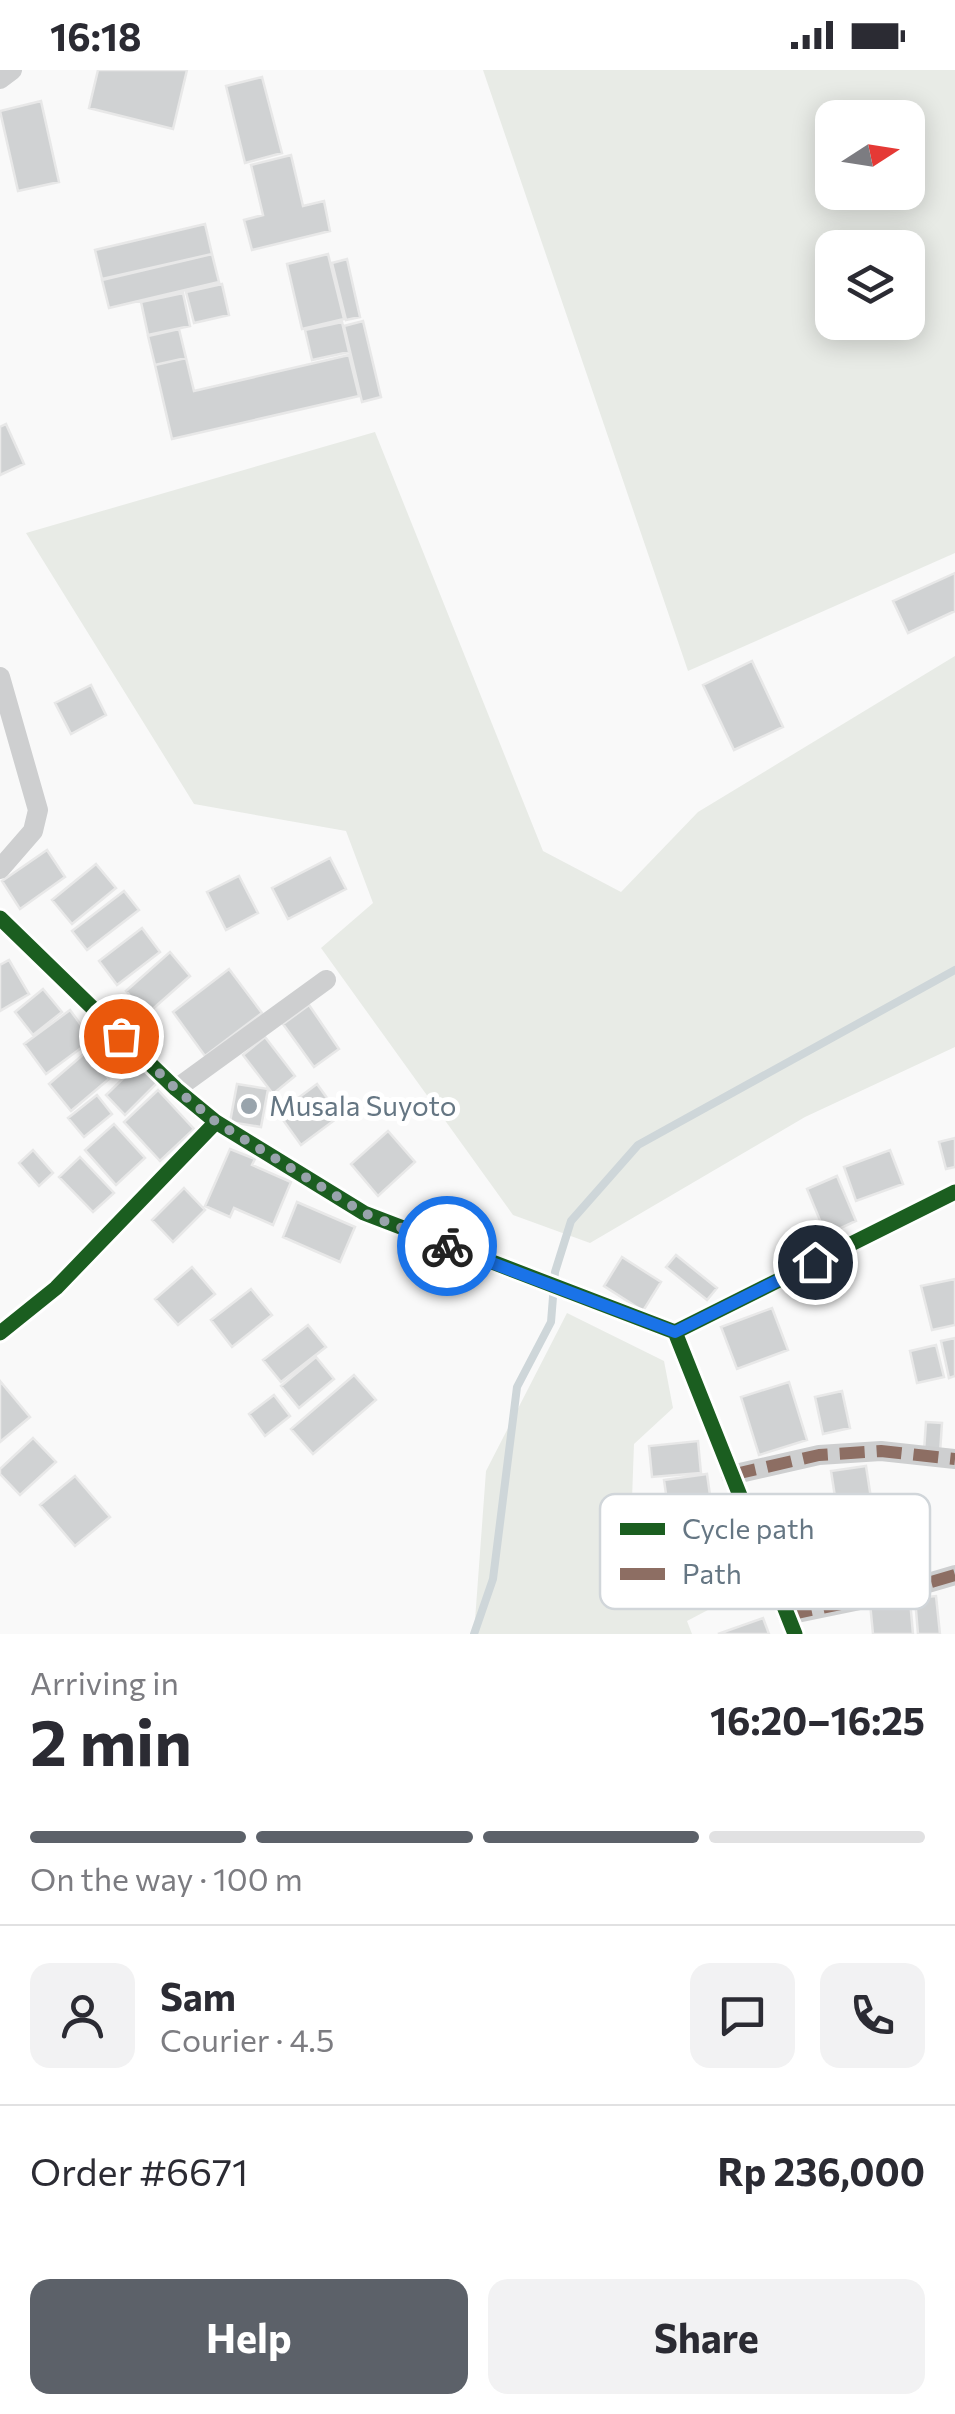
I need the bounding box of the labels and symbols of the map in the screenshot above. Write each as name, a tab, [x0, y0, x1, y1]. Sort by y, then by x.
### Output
north arrow	[815, 100, 925, 210]
pin	[79, 994, 164, 1079]
place label: Musala Suyoto	[269, 1088, 456, 1122]
marker: Musala Suyoto	[238, 1095, 260, 1117]
courier	[397, 1196, 497, 1296]
pin	[773, 1220, 858, 1305]
legend	[600, 1494, 930, 1609]
text: Cycle path	[682, 1511, 814, 1545]
text: Path	[682, 1556, 742, 1590]

